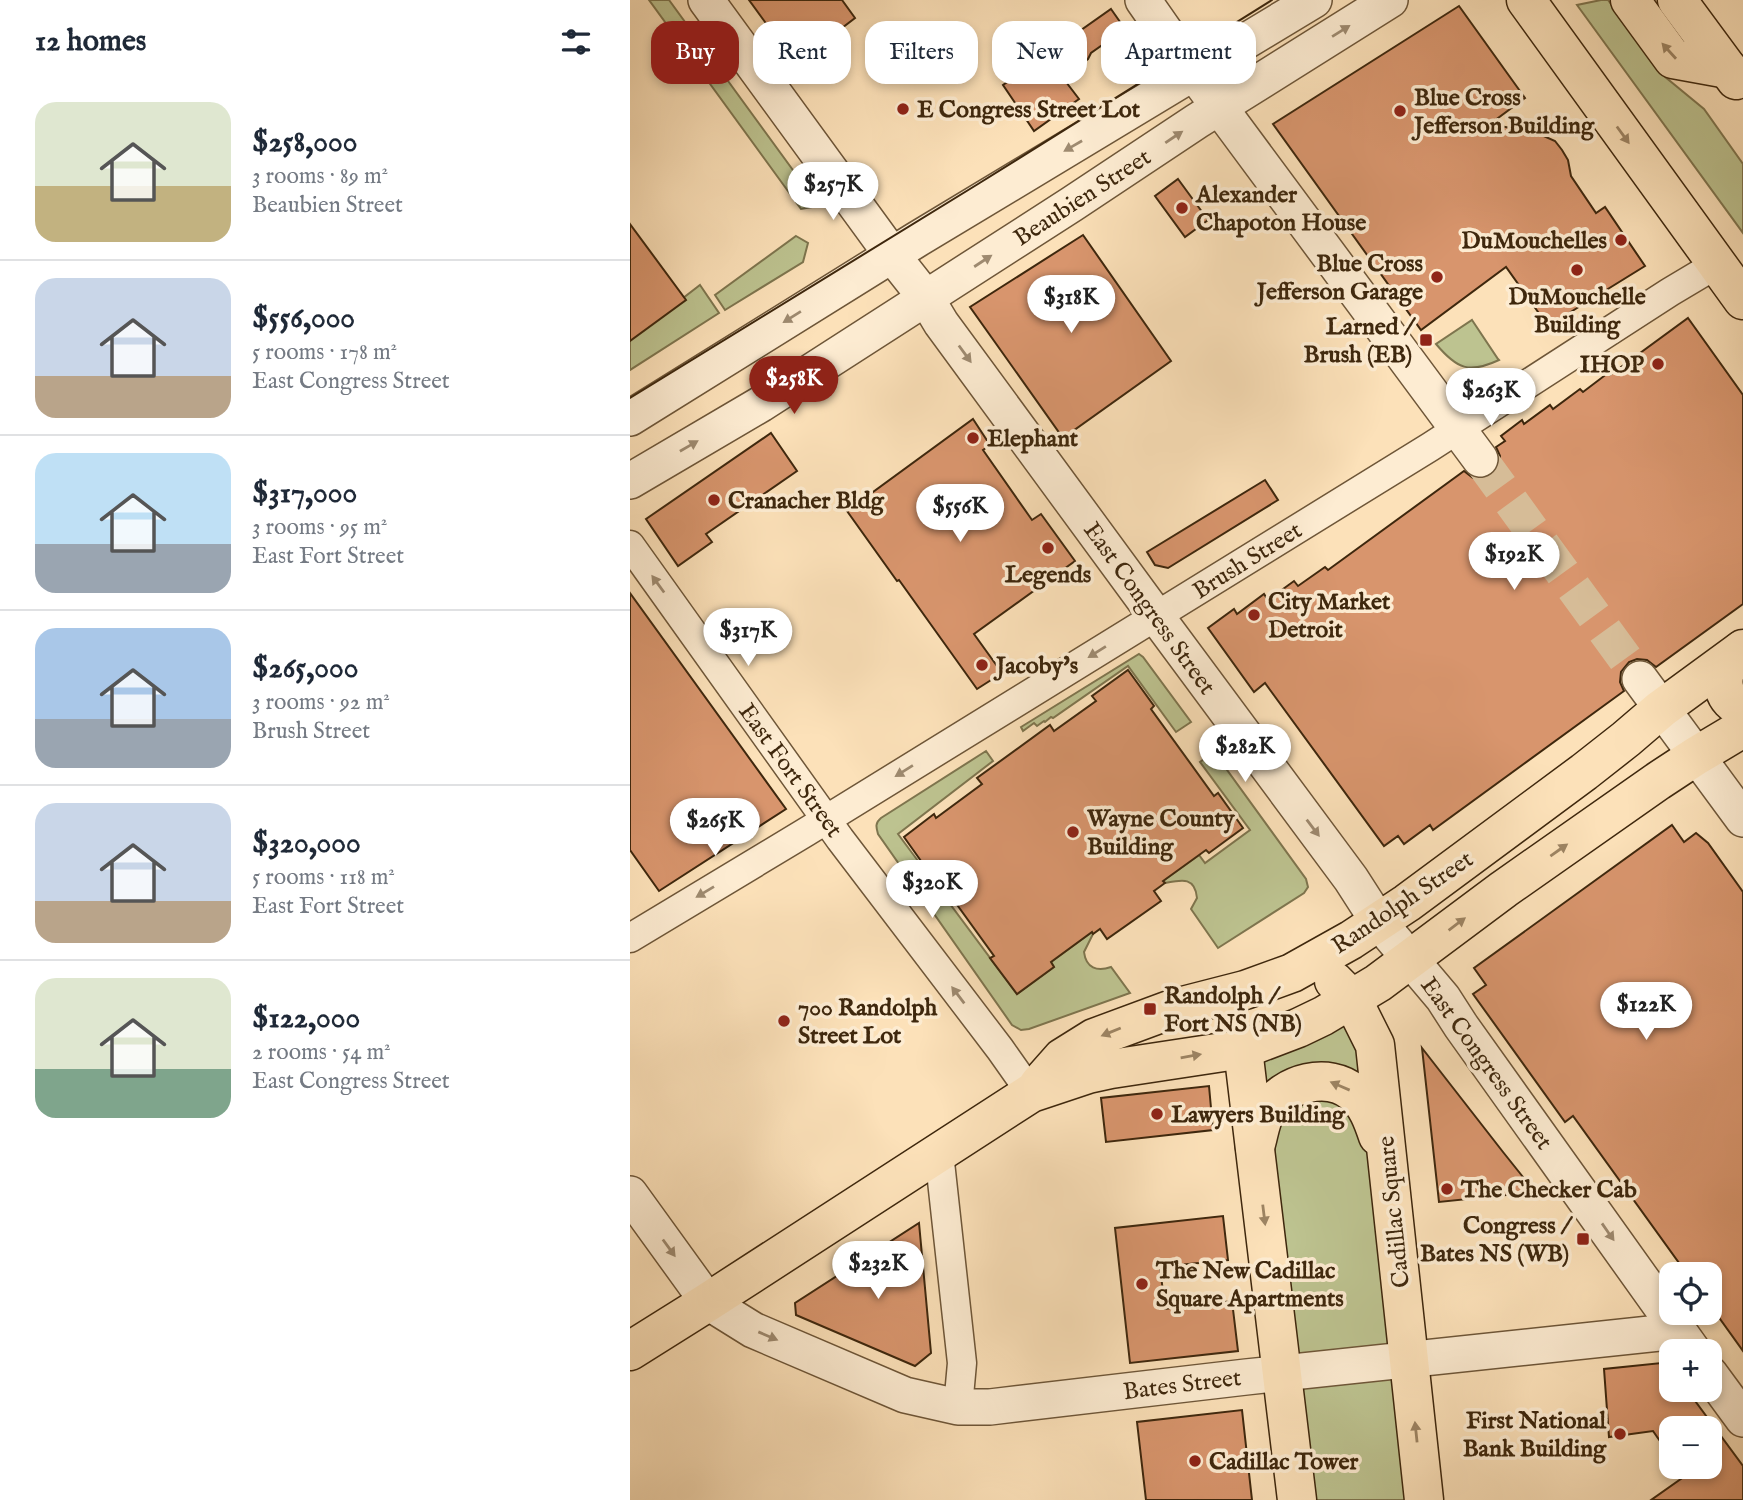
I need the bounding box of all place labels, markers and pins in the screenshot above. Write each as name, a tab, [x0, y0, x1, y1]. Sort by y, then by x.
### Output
place label: Blue Cross Jefferson Building	[1411, 83, 1595, 142]
place label: E Congress Street Lot	[917, 95, 1141, 126]
marker: E Congress Street Lot	[895, 101, 911, 117]
marker: Blue Cross Jefferson Building	[1392, 103, 1408, 119]
pin: $257K	[784, 162, 882, 222]
place label: Alexander Chapoton House	[1195, 180, 1366, 239]
marker: Alexander Chapoton House	[1174, 200, 1190, 216]
place label: DuMouchelles	[1461, 226, 1608, 257]
marker: DuMouchelles	[1613, 232, 1629, 248]
place label: Blue Cross Jefferson Garage	[1254, 249, 1424, 308]
marker: DuMouchelle Building	[1569, 262, 1585, 278]
marker: Blue Cross Jefferson Garage	[1429, 269, 1445, 285]
pin: $318K	[1022, 276, 1120, 335]
place label: DuMouchelle Building	[1508, 282, 1646, 341]
place label: Larned / Brush (EB)	[1304, 312, 1417, 371]
marker: Larned / Brush (EB)	[1418, 332, 1434, 348]
place label: IHOP	[1580, 350, 1644, 381]
pin: $258K	[745, 356, 843, 416]
marker: IHOP	[1650, 356, 1666, 372]
pin: $263K	[1442, 368, 1540, 428]
place label: Elephant	[987, 424, 1079, 455]
marker: Elephant	[965, 430, 981, 446]
pin: $556K	[911, 484, 1009, 544]
place label: Cranacher Bldg	[728, 486, 885, 517]
marker: Cranacher Bldg	[706, 492, 722, 508]
pin: $192K	[1465, 532, 1563, 592]
marker: Legends	[1040, 540, 1056, 556]
place label: Legends	[1005, 560, 1092, 591]
place label: City Market Detroit	[1268, 587, 1391, 646]
marker: City Market Detroit	[1246, 607, 1262, 623]
pin: $317K	[699, 608, 797, 668]
place label: Jacoby's	[993, 651, 1079, 682]
marker: Jacoby's	[974, 657, 990, 673]
pin: $282K	[1196, 724, 1294, 784]
pin: $265K	[666, 798, 764, 858]
place label: Wayne County Building	[1086, 804, 1236, 863]
marker: Wayne County Building	[1065, 824, 1081, 840]
pin: $320K	[883, 860, 981, 920]
place label: Randolph / Fort NS (NB)	[1164, 981, 1302, 1040]
pin: $122K	[1597, 982, 1695, 1042]
place label: 700 Randolph Street Lot	[798, 993, 937, 1052]
marker: Randolph / Fort NS (NB)	[1142, 1001, 1158, 1017]
marker: 700 Randolph Street Lot	[776, 1013, 792, 1029]
place label: Lawyers Building	[1171, 1100, 1346, 1131]
marker: Lawyers Building	[1149, 1106, 1165, 1122]
place label: The Checker Cab	[1460, 1175, 1637, 1206]
marker: The Checker Cab	[1439, 1181, 1455, 1197]
place label: Congress / Bates NS (WB)	[1420, 1211, 1574, 1270]
marker: Congress / Bates NS (WB)	[1575, 1231, 1591, 1247]
pin: $232K	[829, 1242, 927, 1301]
place label: The New Cadillac Square Apartments	[1155, 1256, 1344, 1315]
marker: The New Cadillac Square Apartments	[1134, 1276, 1150, 1292]
place label: First National Bank Building	[1463, 1406, 1607, 1465]
marker: First National Bank Building	[1612, 1426, 1628, 1442]
place label: Cadillac Tower	[1209, 1447, 1359, 1478]
marker: Cadillac Tower	[1187, 1453, 1203, 1469]

